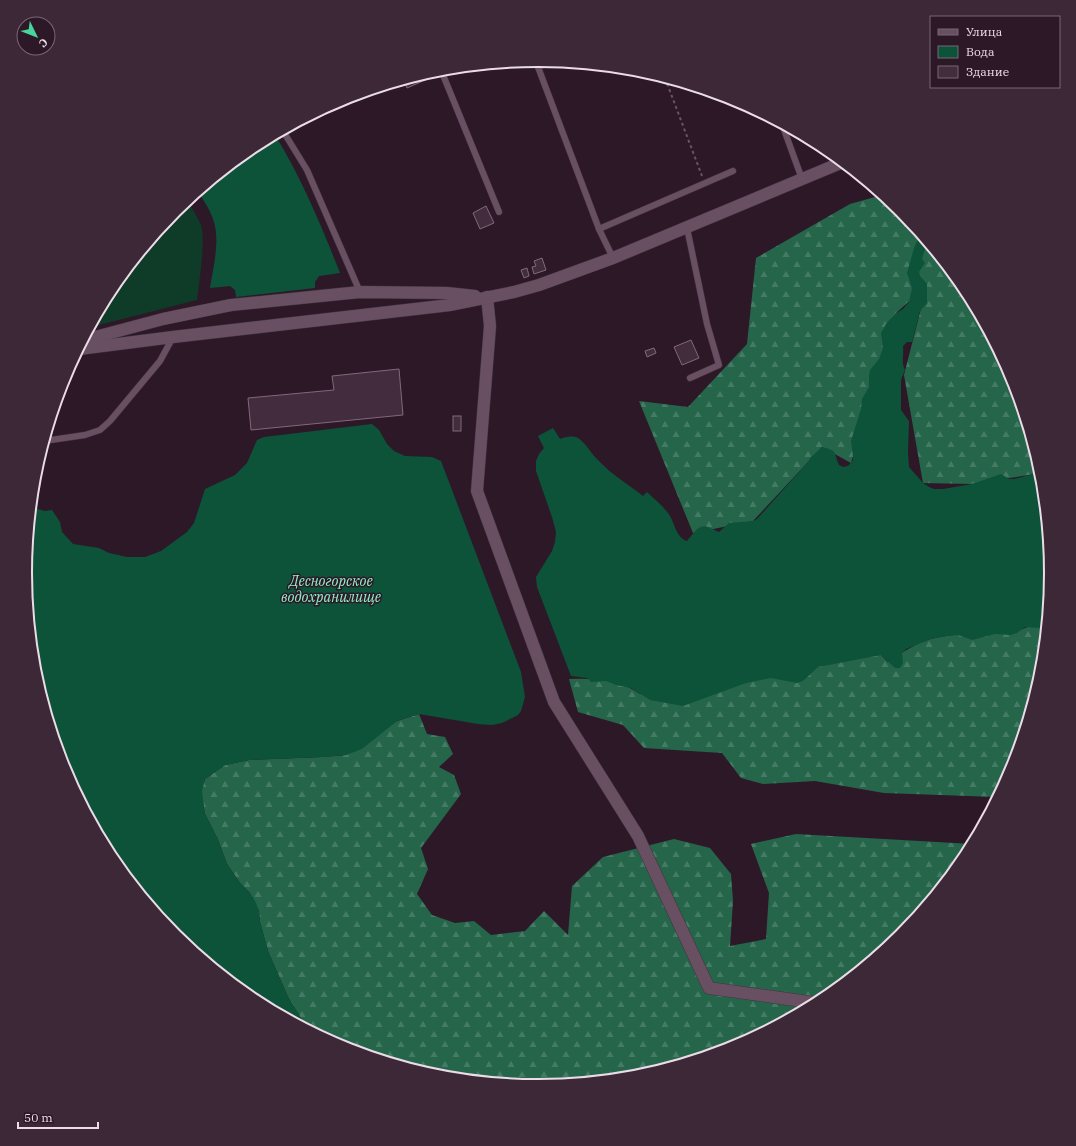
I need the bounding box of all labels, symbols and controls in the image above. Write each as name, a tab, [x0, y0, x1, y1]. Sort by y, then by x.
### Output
north arrow	[16, 16, 56, 56]
legend	[930, 16, 1060, 88]
text: Улица	[966, 24, 1003, 39]
text: С	[36, 35, 51, 50]
text: Вода	[966, 44, 995, 59]
text: Здание	[966, 64, 1009, 79]
water label: Десногорское водохранилище	[281, 572, 382, 606]
scale bar	[18, 1104, 98, 1130]
text: 50 m	[24, 1110, 53, 1125]

